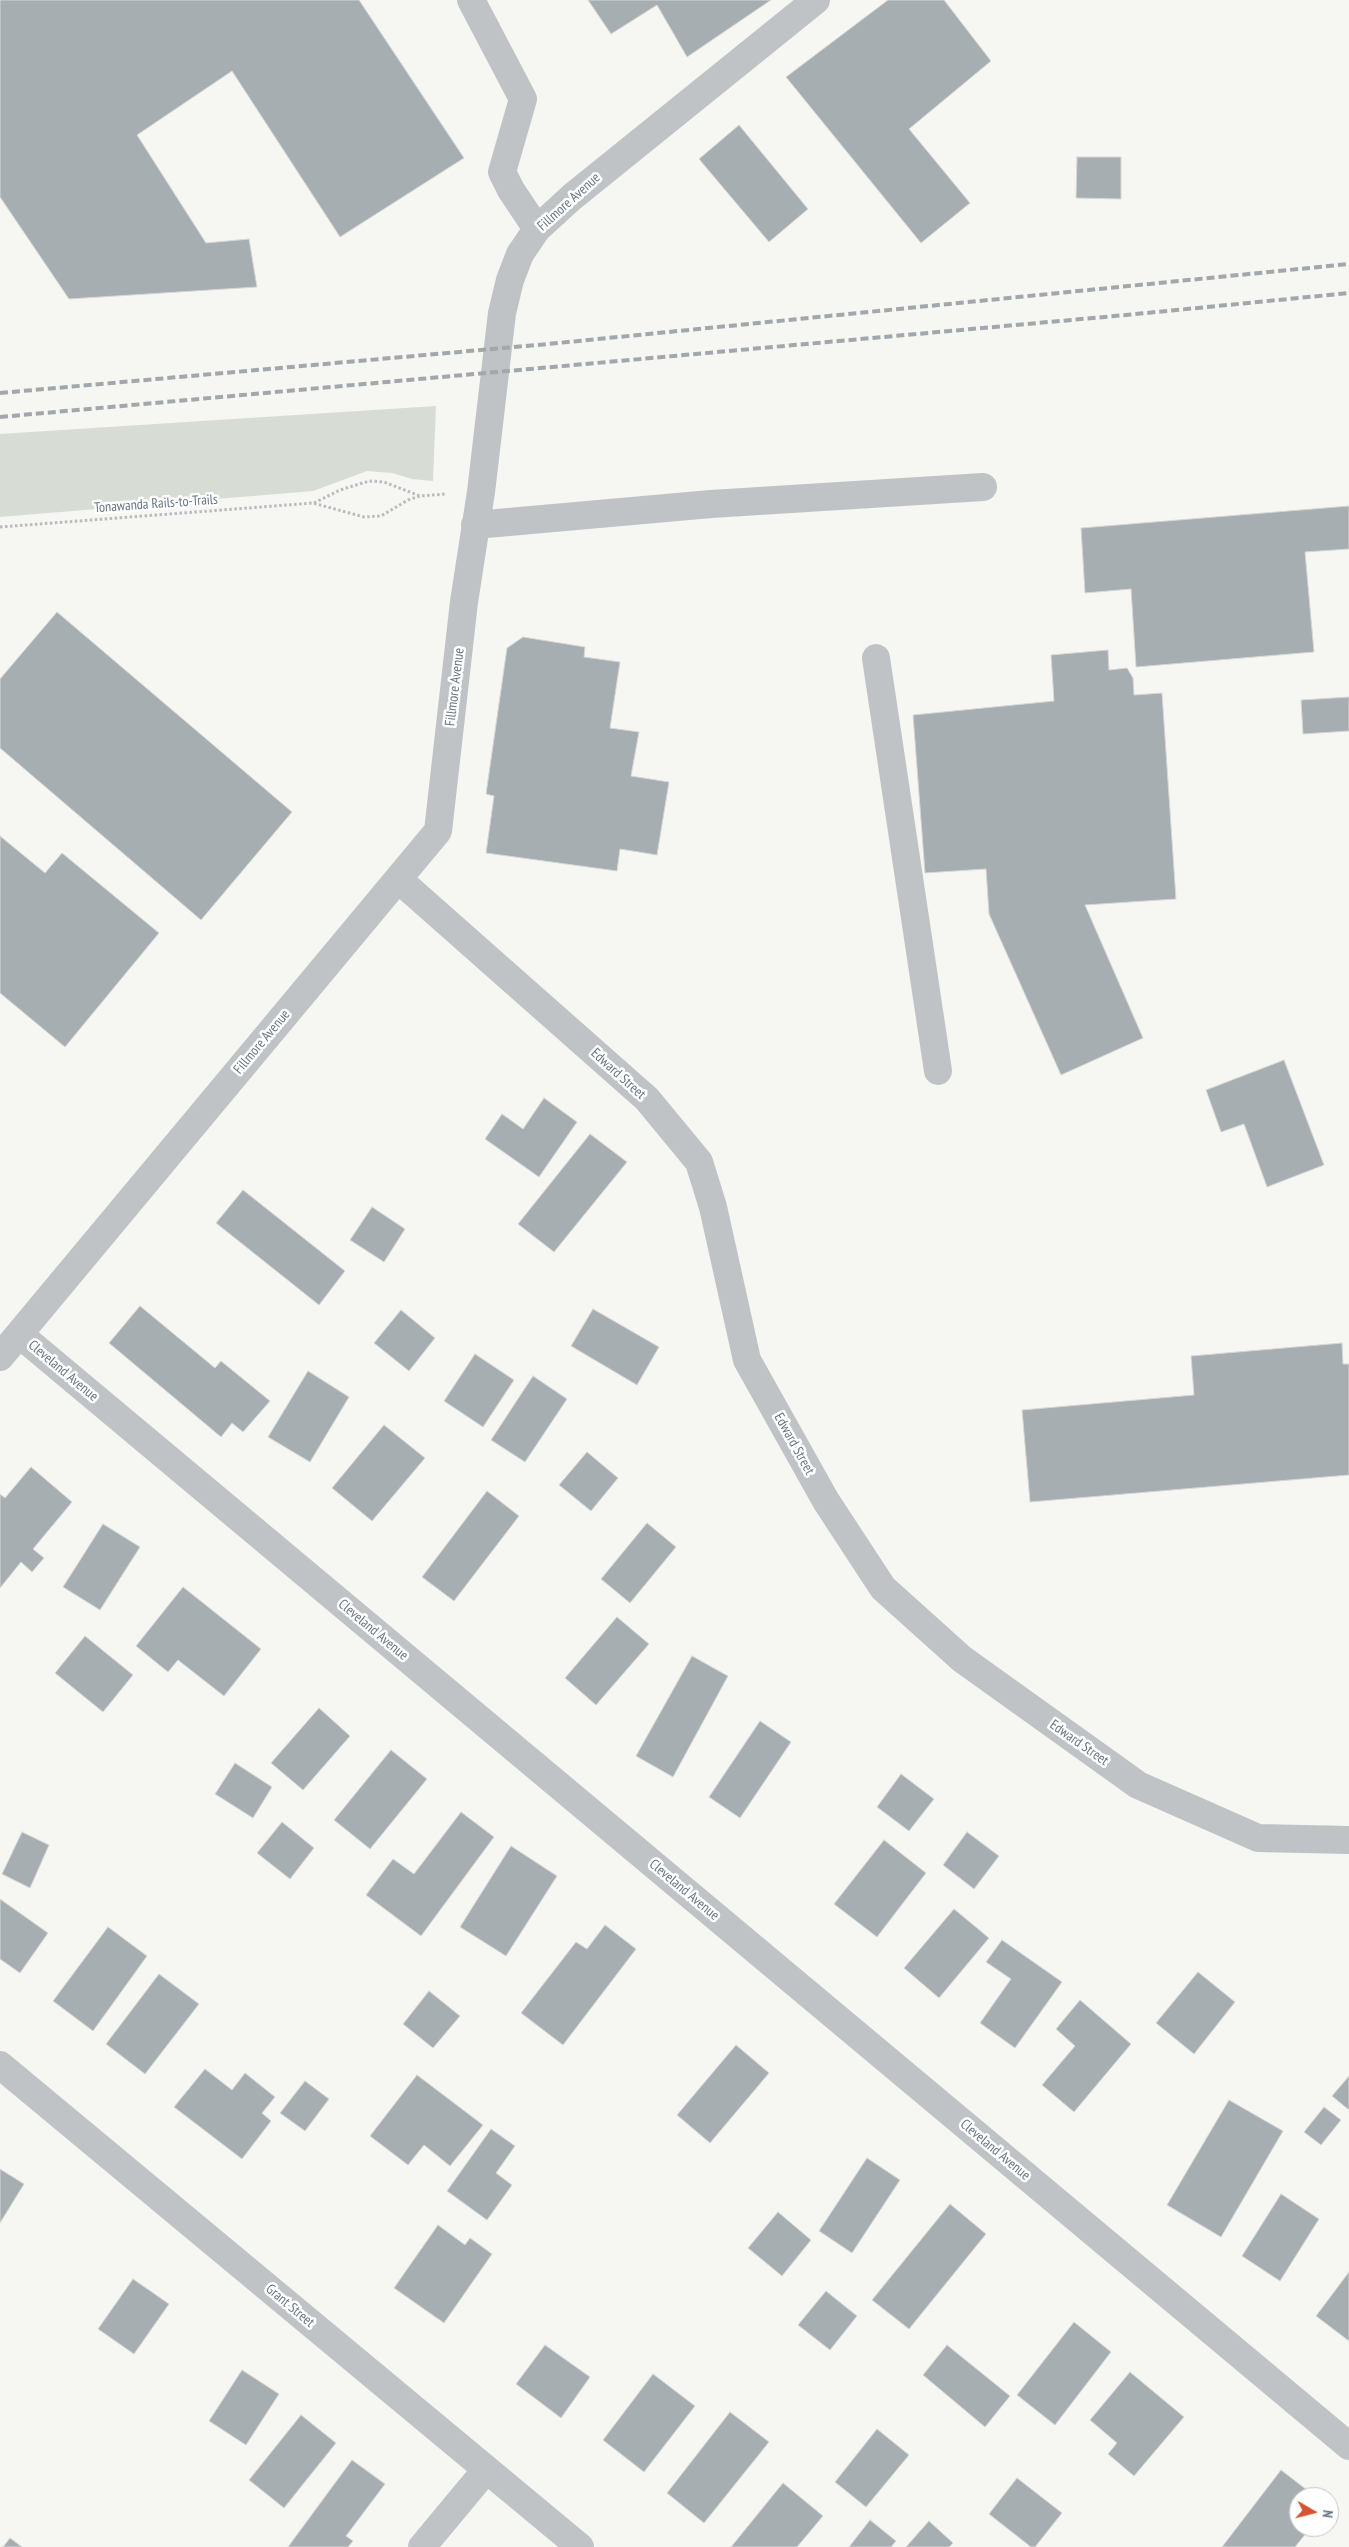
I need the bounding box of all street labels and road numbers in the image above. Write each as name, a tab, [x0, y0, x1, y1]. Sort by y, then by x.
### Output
street label: Fillmore Avenue	[534, 169, 604, 235]
street label: Tonawanda Rails-to-Trails	[94, 491, 218, 517]
street label: Fillmore Avenue	[442, 647, 468, 727]
street label: Fillmore Avenue	[230, 1007, 294, 1077]
street label: Edward Street	[587, 1045, 649, 1103]
street label: Cleveland Avenue	[25, 1337, 101, 1405]
street label: Edward Street	[770, 1410, 818, 1478]
street label: Cleveland Avenue	[335, 1596, 411, 1664]
street label: Edward Street	[1046, 1717, 1112, 1769]
street label: Cleveland Avenue	[646, 1856, 722, 1924]
street label: Cleveland Avenue	[957, 2116, 1033, 2184]
street label: Grant Street	[262, 2281, 318, 2331]

